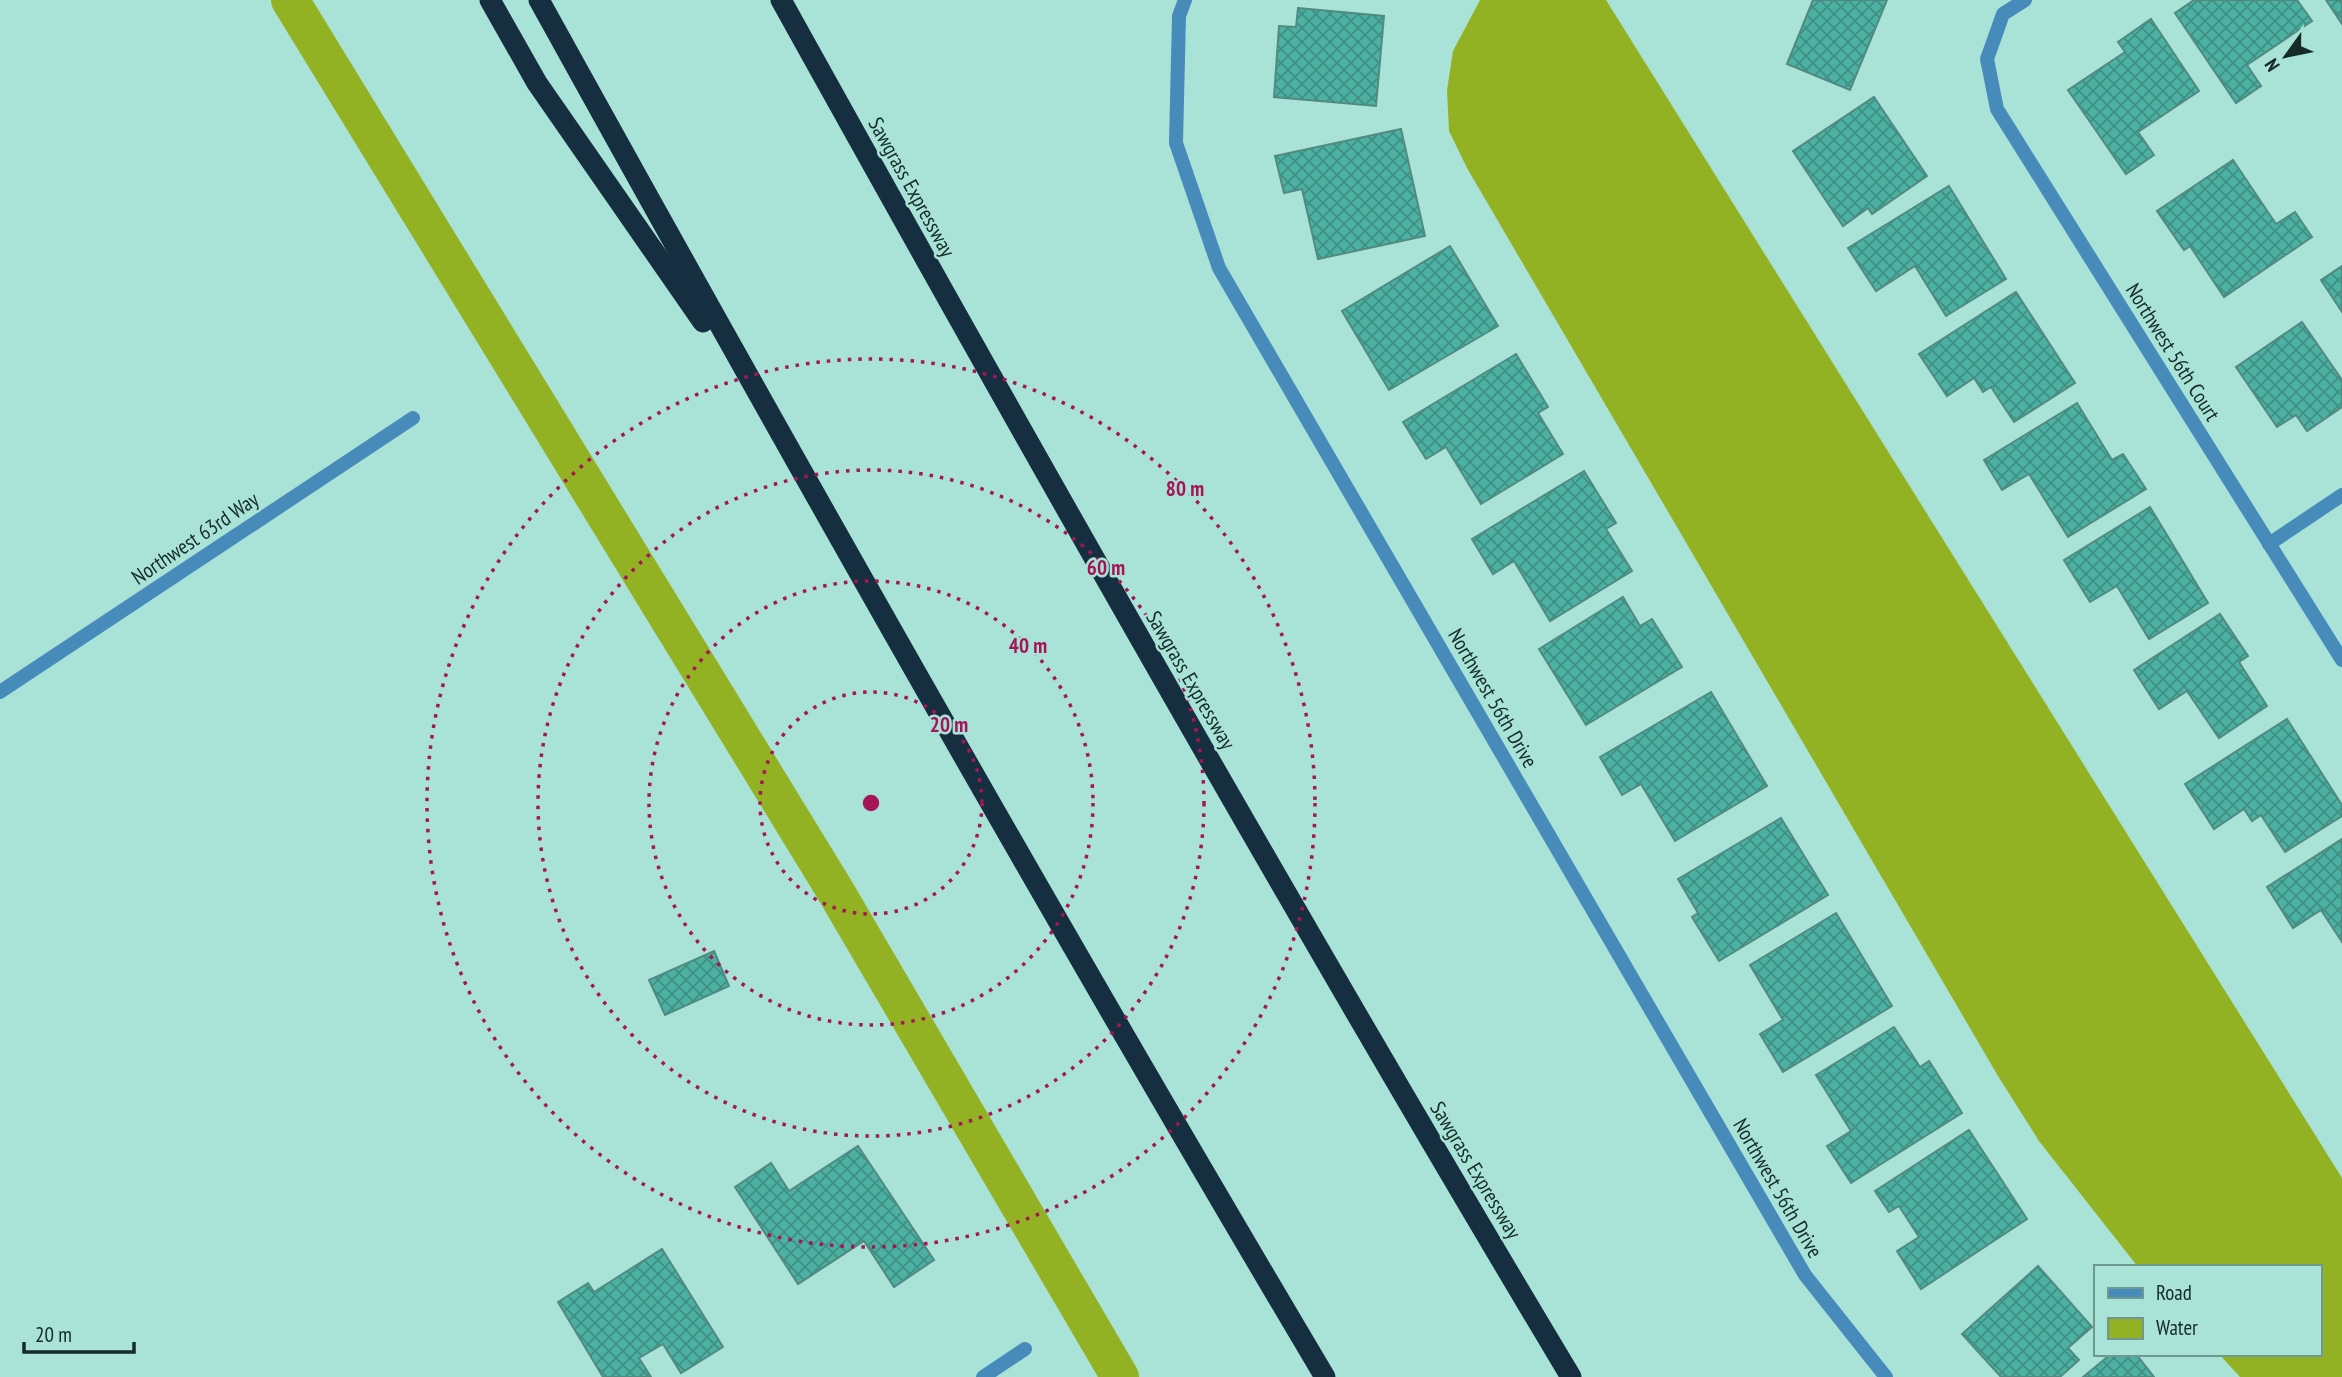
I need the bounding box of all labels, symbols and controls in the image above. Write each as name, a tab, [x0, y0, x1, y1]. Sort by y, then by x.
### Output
north arrow	[2251, 21, 2321, 91]
text: N	[2259, 54, 2285, 76]
street label: Sawgrass Expressway	[862, 112, 962, 262]
street label: Northwest 56th Court	[2120, 278, 2226, 426]
text: 80 m	[1166, 475, 1204, 502]
street label: Northwest 63rd Way	[126, 486, 264, 590]
text: 60 m	[1087, 554, 1125, 581]
street label: Sawgrass Expressway	[1140, 606, 1242, 754]
street label: Northwest 56th Drive	[1442, 624, 1544, 772]
text: 40 m	[1009, 632, 1047, 659]
text: 20 m	[930, 711, 968, 738]
centre of rings	[859, 791, 883, 815]
street label: Sawgrass Expressway	[1424, 1096, 1528, 1244]
street label: Northwest 56th Drive	[1727, 1114, 1829, 1262]
legend	[2094, 1265, 2321, 1356]
text: Road	[2156, 1279, 2192, 1306]
scale bar	[24, 1310, 135, 1354]
text: Water	[2156, 1314, 2198, 1341]
text: 20 m	[35, 1321, 72, 1348]

